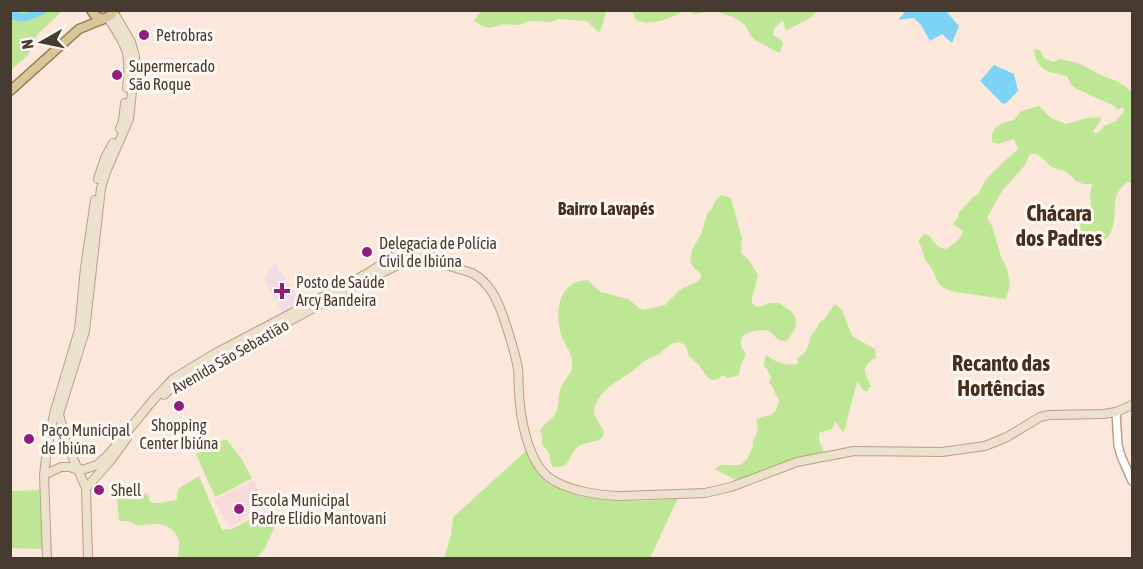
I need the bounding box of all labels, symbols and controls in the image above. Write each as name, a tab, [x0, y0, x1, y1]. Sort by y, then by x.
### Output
north arrow	[12, 12, 72, 72]
place label: Petrobras	[156, 26, 213, 44]
marker: Petrobras	[137, 28, 151, 42]
text: N	[18, 38, 37, 50]
place label: Supermercado São Roque	[129, 57, 215, 94]
marker: Supermercado São Roque	[110, 68, 124, 82]
district label: Bairro Lavapés	[558, 198, 655, 219]
district label: Chácara dos Padres	[1016, 200, 1103, 251]
place label: Delegacia de Polícia Civil de Ibiúna	[379, 234, 497, 270]
marker: Delegacia de Polícia Civil de Ibiúna	[360, 245, 374, 259]
place label: Posto de Saúde Arcy Bandeira	[296, 273, 385, 310]
marker: Posto de Saúde Arcy Bandeira	[273, 282, 291, 300]
street label: Avenida São Sebastião	[168, 315, 292, 397]
district label: Recanto das Hortências	[952, 350, 1050, 401]
marker: Shopping Center Ibiúna	[172, 399, 186, 413]
place label: Shopping Center Ibiúna	[139, 416, 219, 452]
place label: Paço Municipal de Ibiúna	[41, 421, 131, 457]
marker: Paço Municipal de Ibiúna	[22, 432, 36, 446]
place label: Shell	[111, 481, 142, 499]
marker: Shell	[92, 483, 106, 497]
place label: Escola Municipal Padre Elídio Mantovani	[251, 491, 386, 527]
marker: Escola Municipal Padre Elídio Mantovani	[232, 502, 246, 516]

